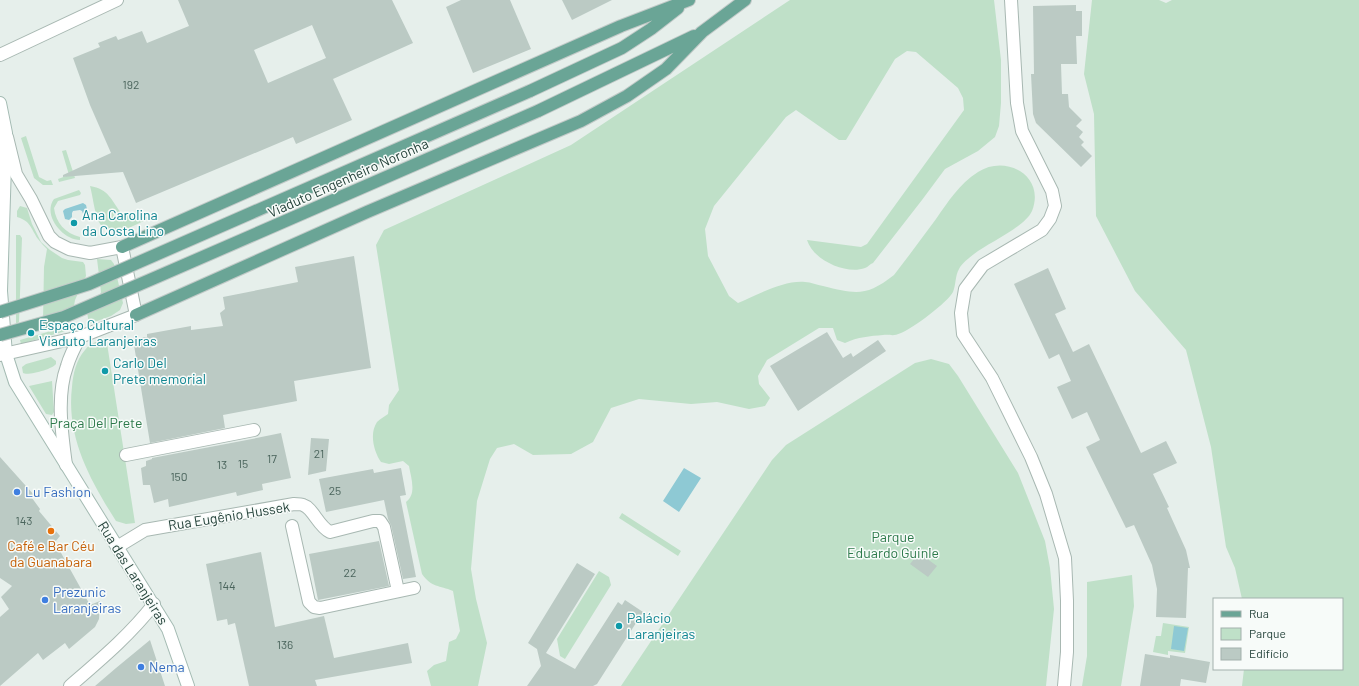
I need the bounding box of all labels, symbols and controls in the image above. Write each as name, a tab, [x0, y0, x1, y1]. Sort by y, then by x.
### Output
house number: 192	[123, 77, 139, 91]
street label: Viaduto Engenheiro Noronha	[265, 134, 431, 221]
place label: Ana Carolina da Costa Lino	[82, 206, 164, 239]
marker: Ana Carolina da Costa Lino	[69, 218, 79, 228]
place label: Espaço Cultural Viaduto Laranjeiras	[39, 316, 157, 349]
marker: Espaço Cultural Viaduto Laranjeiras	[26, 328, 36, 338]
place label: Carlo Del Prete memorial	[113, 354, 206, 387]
marker: Carlo Del Prete memorial	[100, 366, 110, 376]
park label: Praça Del Prete	[50, 414, 142, 431]
house number: 21	[314, 446, 324, 460]
house number: 17	[267, 451, 277, 465]
house number: 15	[238, 456, 248, 470]
house number: 13	[217, 457, 227, 471]
house number: 150	[170, 469, 188, 483]
place label: Lu Fashion	[25, 483, 91, 500]
house number: 25	[329, 483, 341, 497]
marker: Lu Fashion	[12, 487, 22, 497]
street label: Rua Eugênio Hussek	[167, 497, 291, 534]
house number: 143	[16, 513, 33, 527]
street label: Rua das Laranjeiras	[95, 518, 172, 628]
marker: Café e Bar Céu da Guanabara	[46, 526, 56, 536]
park label: Parque Eduardo Guinle	[847, 528, 939, 561]
place label: Café e Bar Céu da Guanabara	[7, 537, 95, 570]
house number: 22	[344, 565, 356, 579]
house number: 144	[218, 578, 236, 592]
place label: Prezunic Laranjeiras	[53, 583, 122, 616]
marker: Prezunic Laranjeiras	[40, 595, 50, 605]
legend	[1213, 598, 1343, 670]
text: Rua	[1249, 606, 1269, 620]
place label: Palácio Laranjeiras	[627, 609, 696, 642]
marker: Palácio Laranjeiras	[614, 621, 624, 631]
text: Parque	[1249, 626, 1286, 640]
house number: 136	[277, 637, 293, 651]
text: Edifício	[1249, 646, 1289, 660]
place label: Nema	[149, 658, 185, 675]
marker: Nema	[136, 662, 146, 672]

